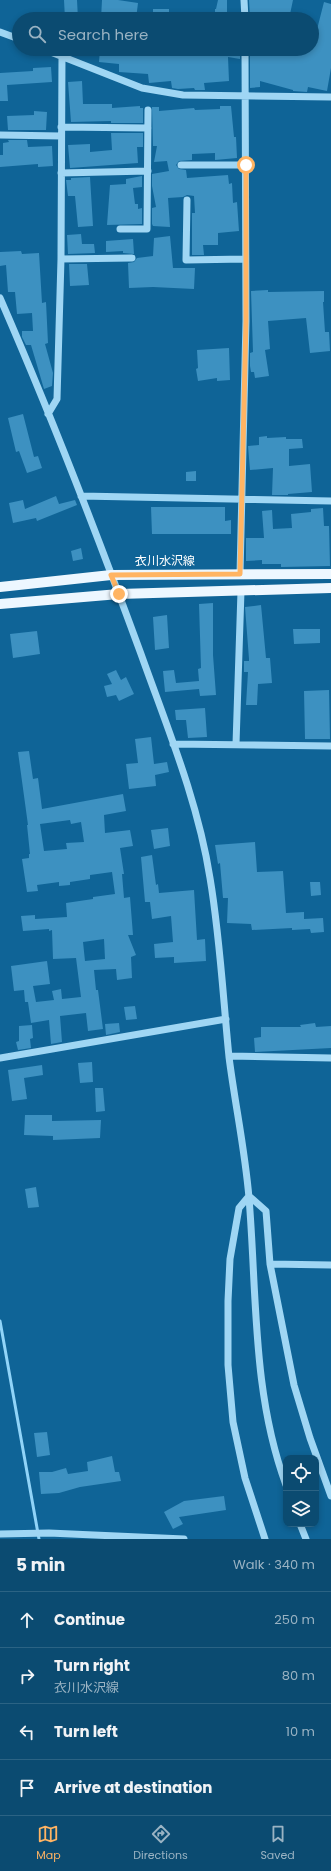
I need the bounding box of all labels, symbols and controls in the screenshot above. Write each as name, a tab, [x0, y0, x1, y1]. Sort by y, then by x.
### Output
search box	[12, 12, 319, 56]
icon: search	[26, 23, 48, 45]
text: Search here	[58, 24, 148, 45]
route start	[237, 156, 255, 174]
street label: 衣川水沢線	[135, 552, 195, 569]
route end	[110, 585, 128, 603]
map controls	[283, 1455, 319, 1527]
button: locate	[283, 1455, 319, 1491]
button: layers	[283, 1491, 319, 1527]
text: 5 min	[16, 1553, 65, 1577]
text: Walk · 340 m	[233, 1555, 315, 1574]
icon: ahead	[16, 1609, 38, 1631]
text: Continue	[54, 1609, 125, 1630]
text: 250 m	[274, 1610, 315, 1629]
text: Turn right	[54, 1655, 130, 1676]
icon: right	[16, 1665, 38, 1687]
text: 80 m	[282, 1666, 315, 1685]
text: 衣川水沢線	[54, 1678, 119, 1697]
icon: left	[16, 1721, 38, 1743]
text: Turn left	[54, 1721, 118, 1742]
text: 10 m	[286, 1722, 315, 1741]
icon: arrive	[16, 1777, 38, 1799]
text: Arrive at destination	[54, 1777, 212, 1798]
tab: Map	[36, 1823, 61, 1864]
tab: Directions	[133, 1823, 188, 1864]
tab: Saved	[260, 1823, 295, 1864]

